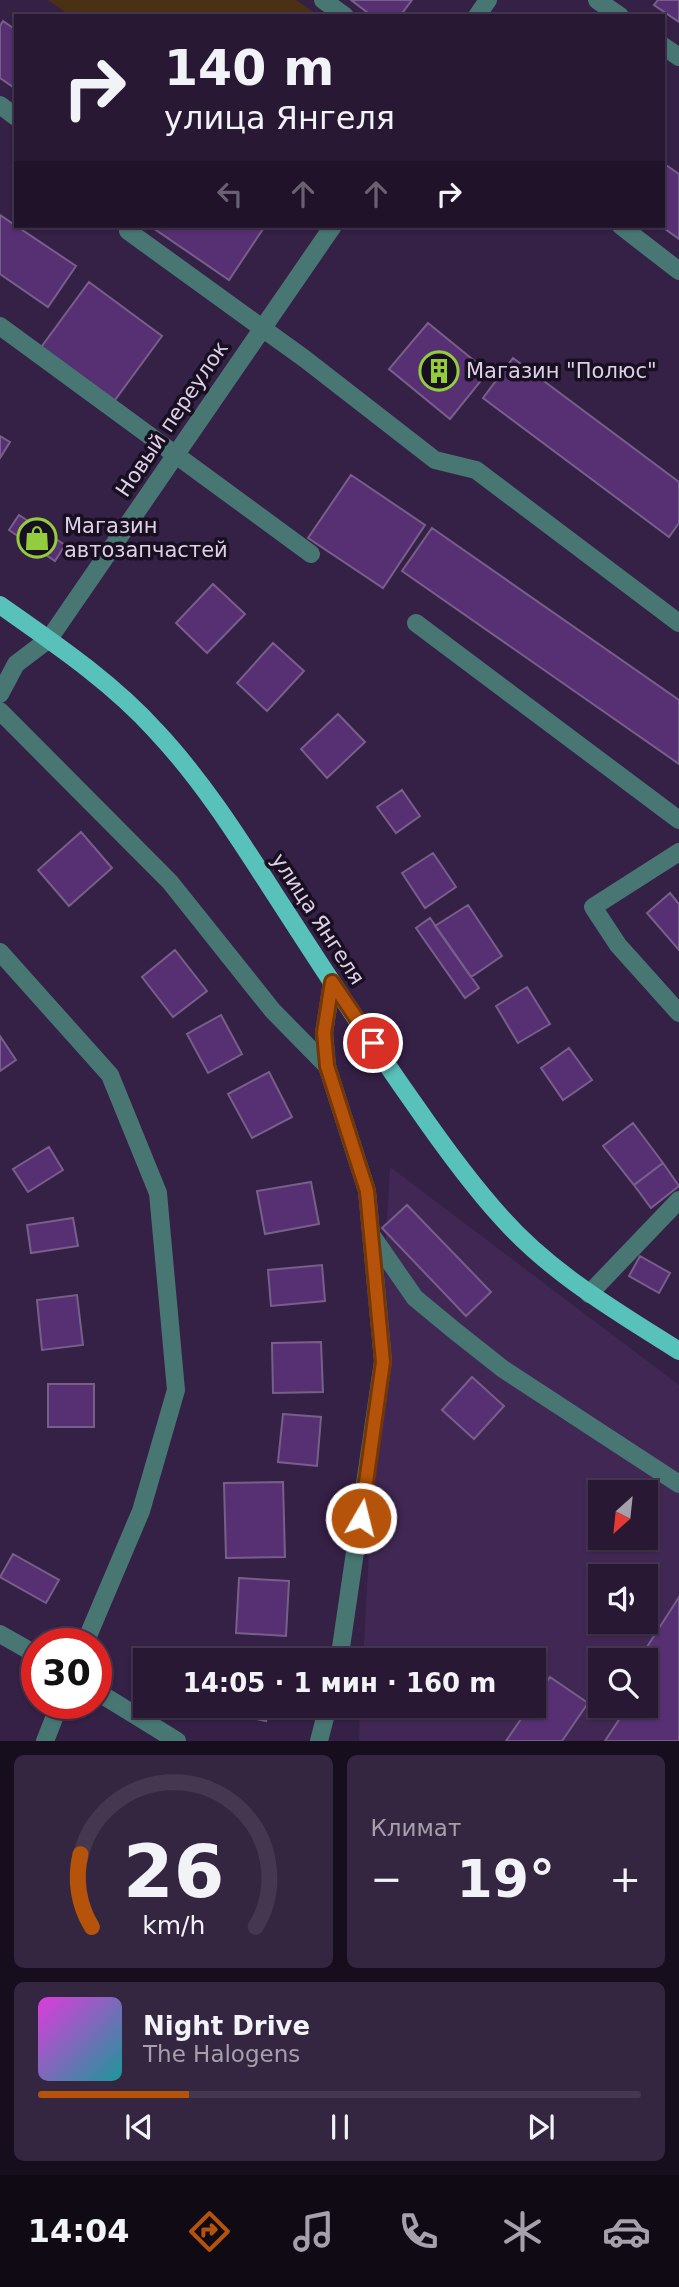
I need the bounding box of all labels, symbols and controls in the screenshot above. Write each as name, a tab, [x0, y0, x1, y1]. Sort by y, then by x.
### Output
text: 140 m	[164, 40, 334, 97]
icon: right	[49, 42, 140, 133]
text: улица Янгеля	[164, 99, 395, 137]
icon: left	[211, 175, 249, 213]
icon: ahead	[284, 175, 322, 213]
icon: ahead	[357, 175, 395, 213]
icon: right	[430, 175, 468, 213]
street label: Новый переулок	[111, 337, 233, 501]
building icon: Магазин "Полюс"	[418, 350, 460, 392]
place label: Магазин "Полюс"	[466, 359, 657, 383]
place label: Магазин автозапчастей	[64, 514, 228, 562]
shop icon: Магазин автозапчастей	[16, 517, 58, 559]
street label: улица Янгеля	[267, 849, 369, 989]
pin	[343, 1013, 403, 1073]
icon: arrive	[354, 1024, 392, 1062]
north arrow	[588, 1480, 658, 1550]
map controls	[588, 1480, 658, 1718]
position arrow	[324, 1481, 398, 1555]
button: sound	[588, 1564, 658, 1634]
speed limit sign: 30	[21, 1628, 112, 1719]
button: search	[588, 1648, 658, 1718]
text: 14:05 · 1 мин · 160 m	[183, 1668, 496, 1698]
text: Климат	[371, 1815, 461, 1841]
text: 26	[123, 1830, 224, 1915]
text: 19°	[457, 1849, 555, 1909]
text: −	[371, 1857, 402, 1901]
text: +	[609, 1857, 641, 1901]
text: km/h	[142, 1911, 205, 1940]
text: Night Drive	[143, 2011, 310, 2041]
text: The Halogens	[143, 2041, 300, 2067]
icon: previous	[120, 2108, 158, 2146]
icon: pause	[321, 2108, 359, 2146]
icon: next	[522, 2108, 560, 2146]
icon: directions	[185, 2207, 234, 2256]
icon: music	[289, 2207, 338, 2256]
icon: phone	[394, 2207, 443, 2256]
icon: climate	[498, 2207, 547, 2256]
icon: car	[602, 2207, 651, 2256]
text: 14:04	[28, 2212, 130, 2250]

